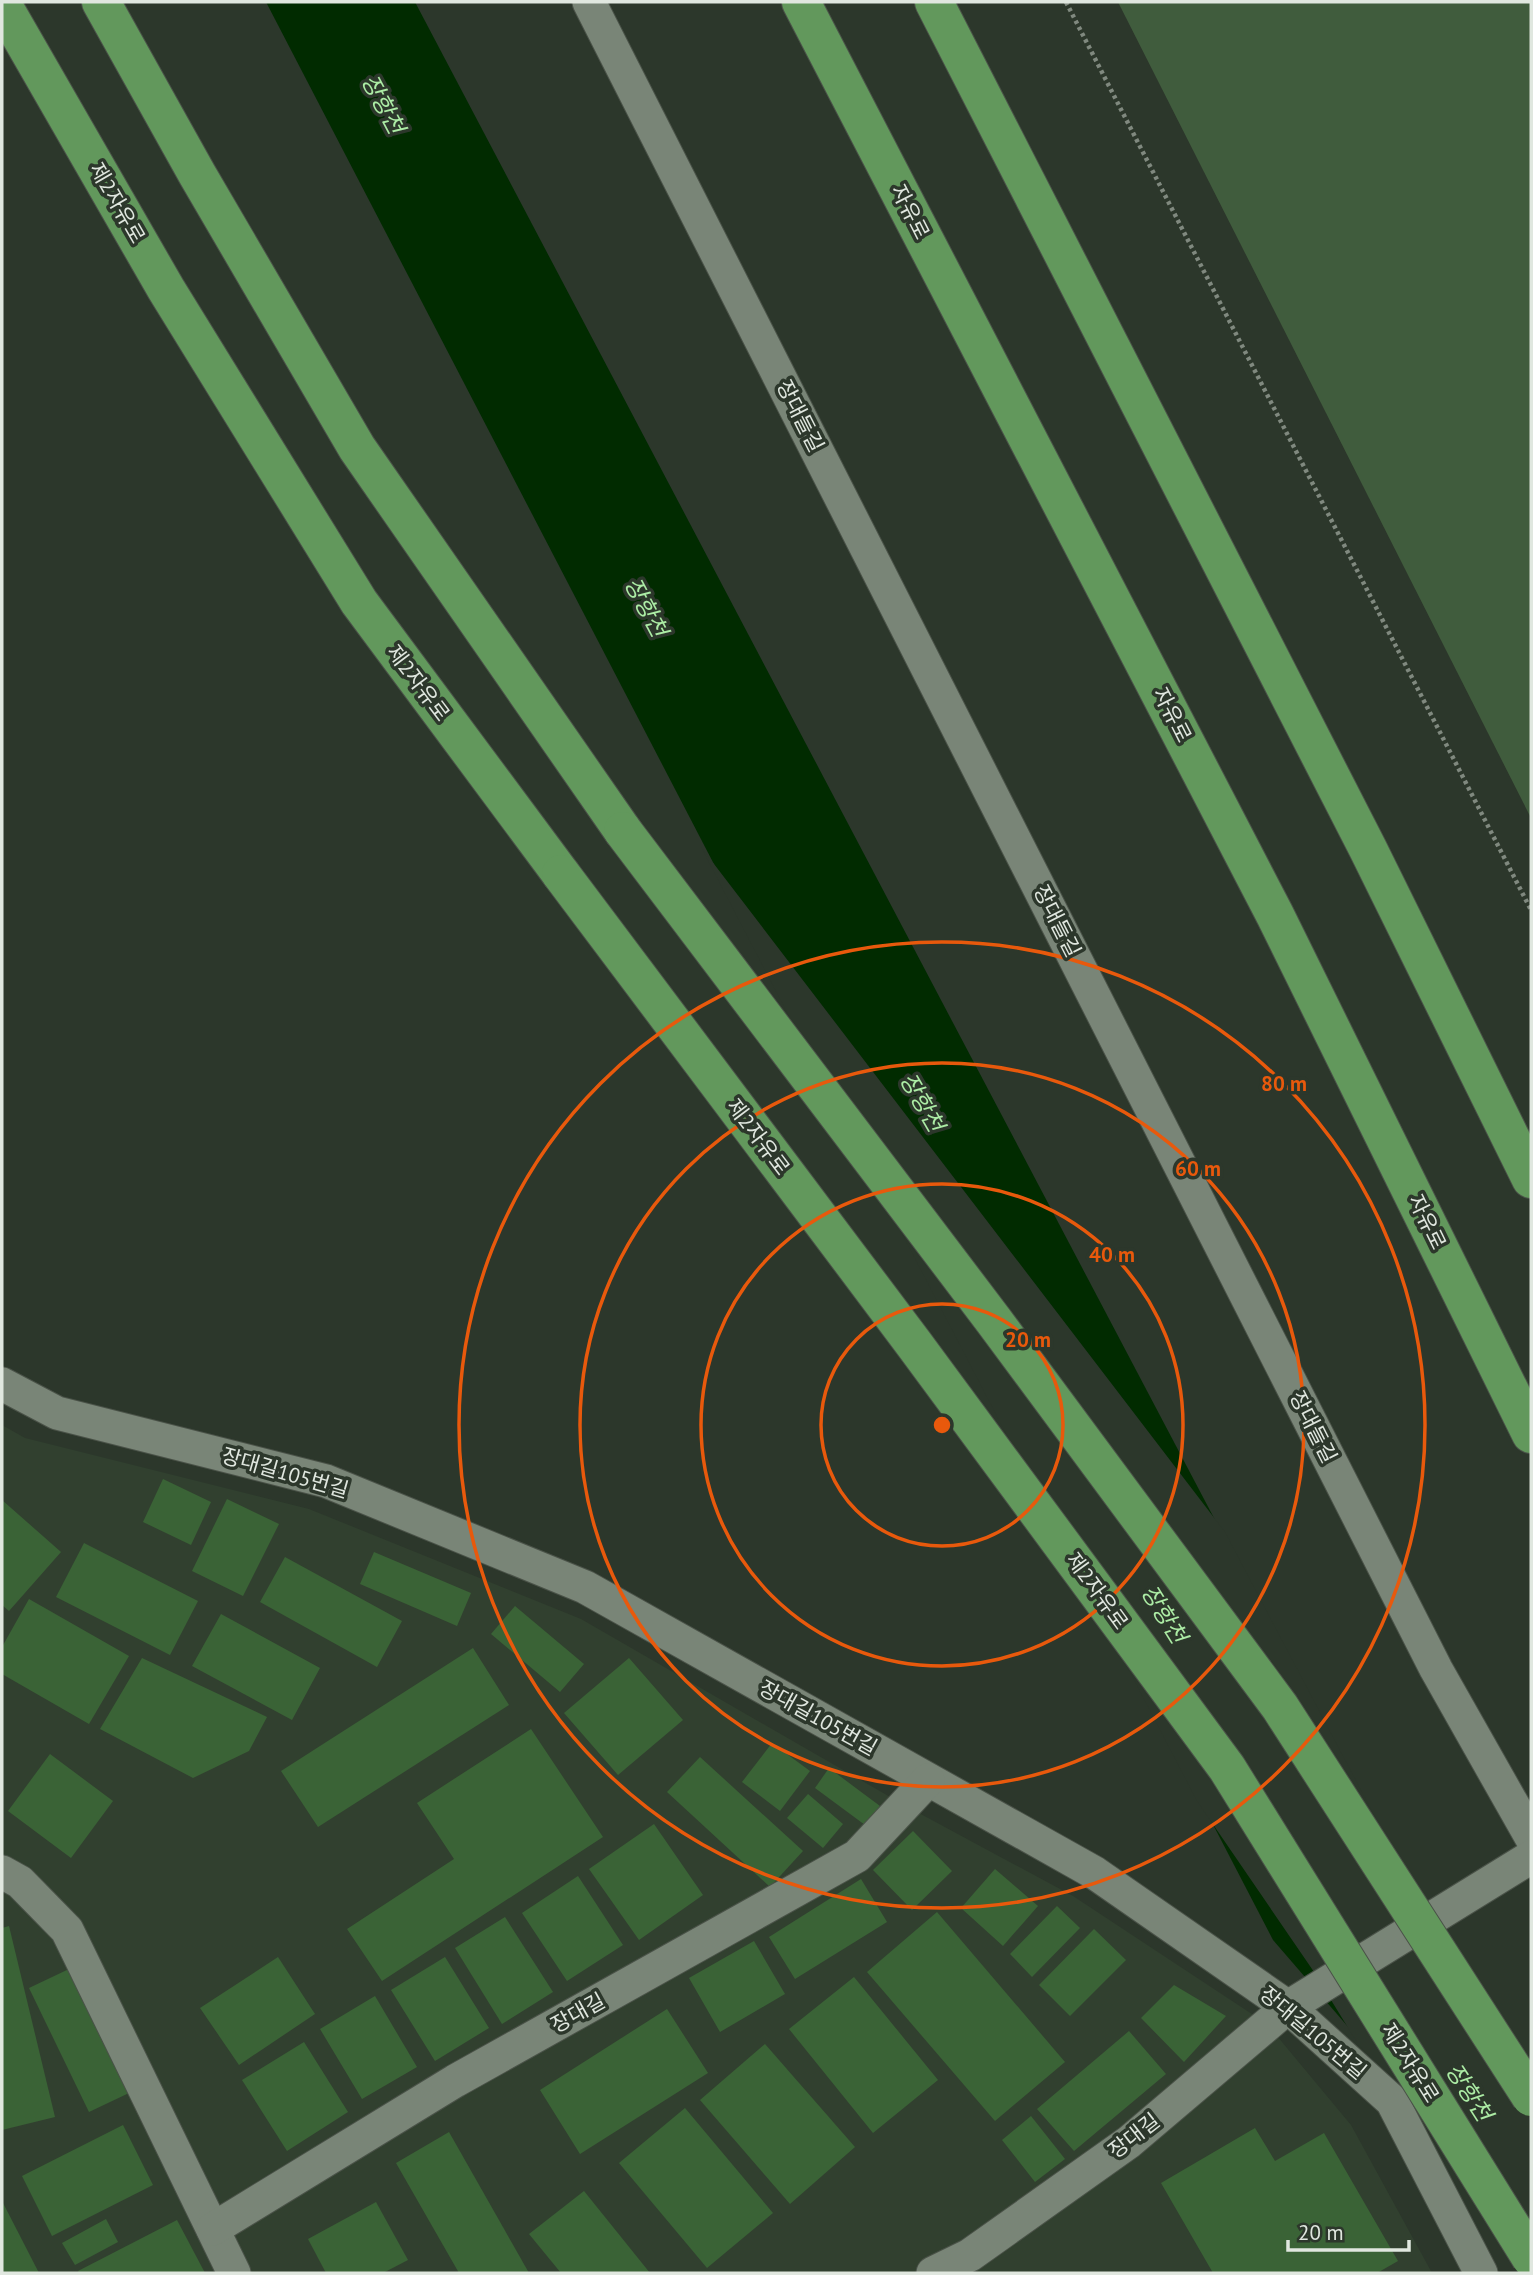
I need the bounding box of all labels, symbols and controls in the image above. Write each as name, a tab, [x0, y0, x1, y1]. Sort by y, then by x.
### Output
water label: 장항천	[356, 69, 412, 141]
street label: 제2자유로	[84, 158, 151, 248]
street label: 자유로	[885, 180, 936, 244]
street label: 장대들길	[771, 375, 830, 456]
water label: 장항천	[619, 572, 675, 644]
street label: 제2자유로	[381, 639, 456, 726]
street label: 자유로	[1147, 683, 1198, 747]
street label: 장대들길	[1028, 880, 1087, 961]
water label: 장항천	[894, 1067, 952, 1139]
text: 80 m	[1261, 1070, 1307, 1097]
street label: 제2자유로	[721, 1093, 796, 1180]
text: 60 m	[1175, 1155, 1221, 1182]
street label: 자유로	[1403, 1190, 1452, 1254]
text: 40 m	[1089, 1241, 1135, 1268]
text: 20 m	[1005, 1326, 1051, 1353]
street label: 장대들길	[1284, 1386, 1343, 1467]
centre of rings	[930, 1413, 954, 1437]
street label: 장대길105번길	[218, 1441, 352, 1504]
street label: 제2자유로	[1060, 1547, 1134, 1635]
water label: 장항천	[1135, 1579, 1195, 1651]
street label: 장대길105번길	[754, 1674, 882, 1761]
street label: 장대길105번길	[1254, 1980, 1372, 2085]
street label: 장대길	[546, 1987, 610, 2038]
street label: 제2자유로	[1375, 2018, 1445, 2108]
water label: 장항천	[1440, 2057, 1500, 2129]
street label: 장대길	[1103, 2107, 1165, 2164]
scale bar	[1288, 2208, 1409, 2252]
text: 20 m	[1298, 2219, 1344, 2246]

